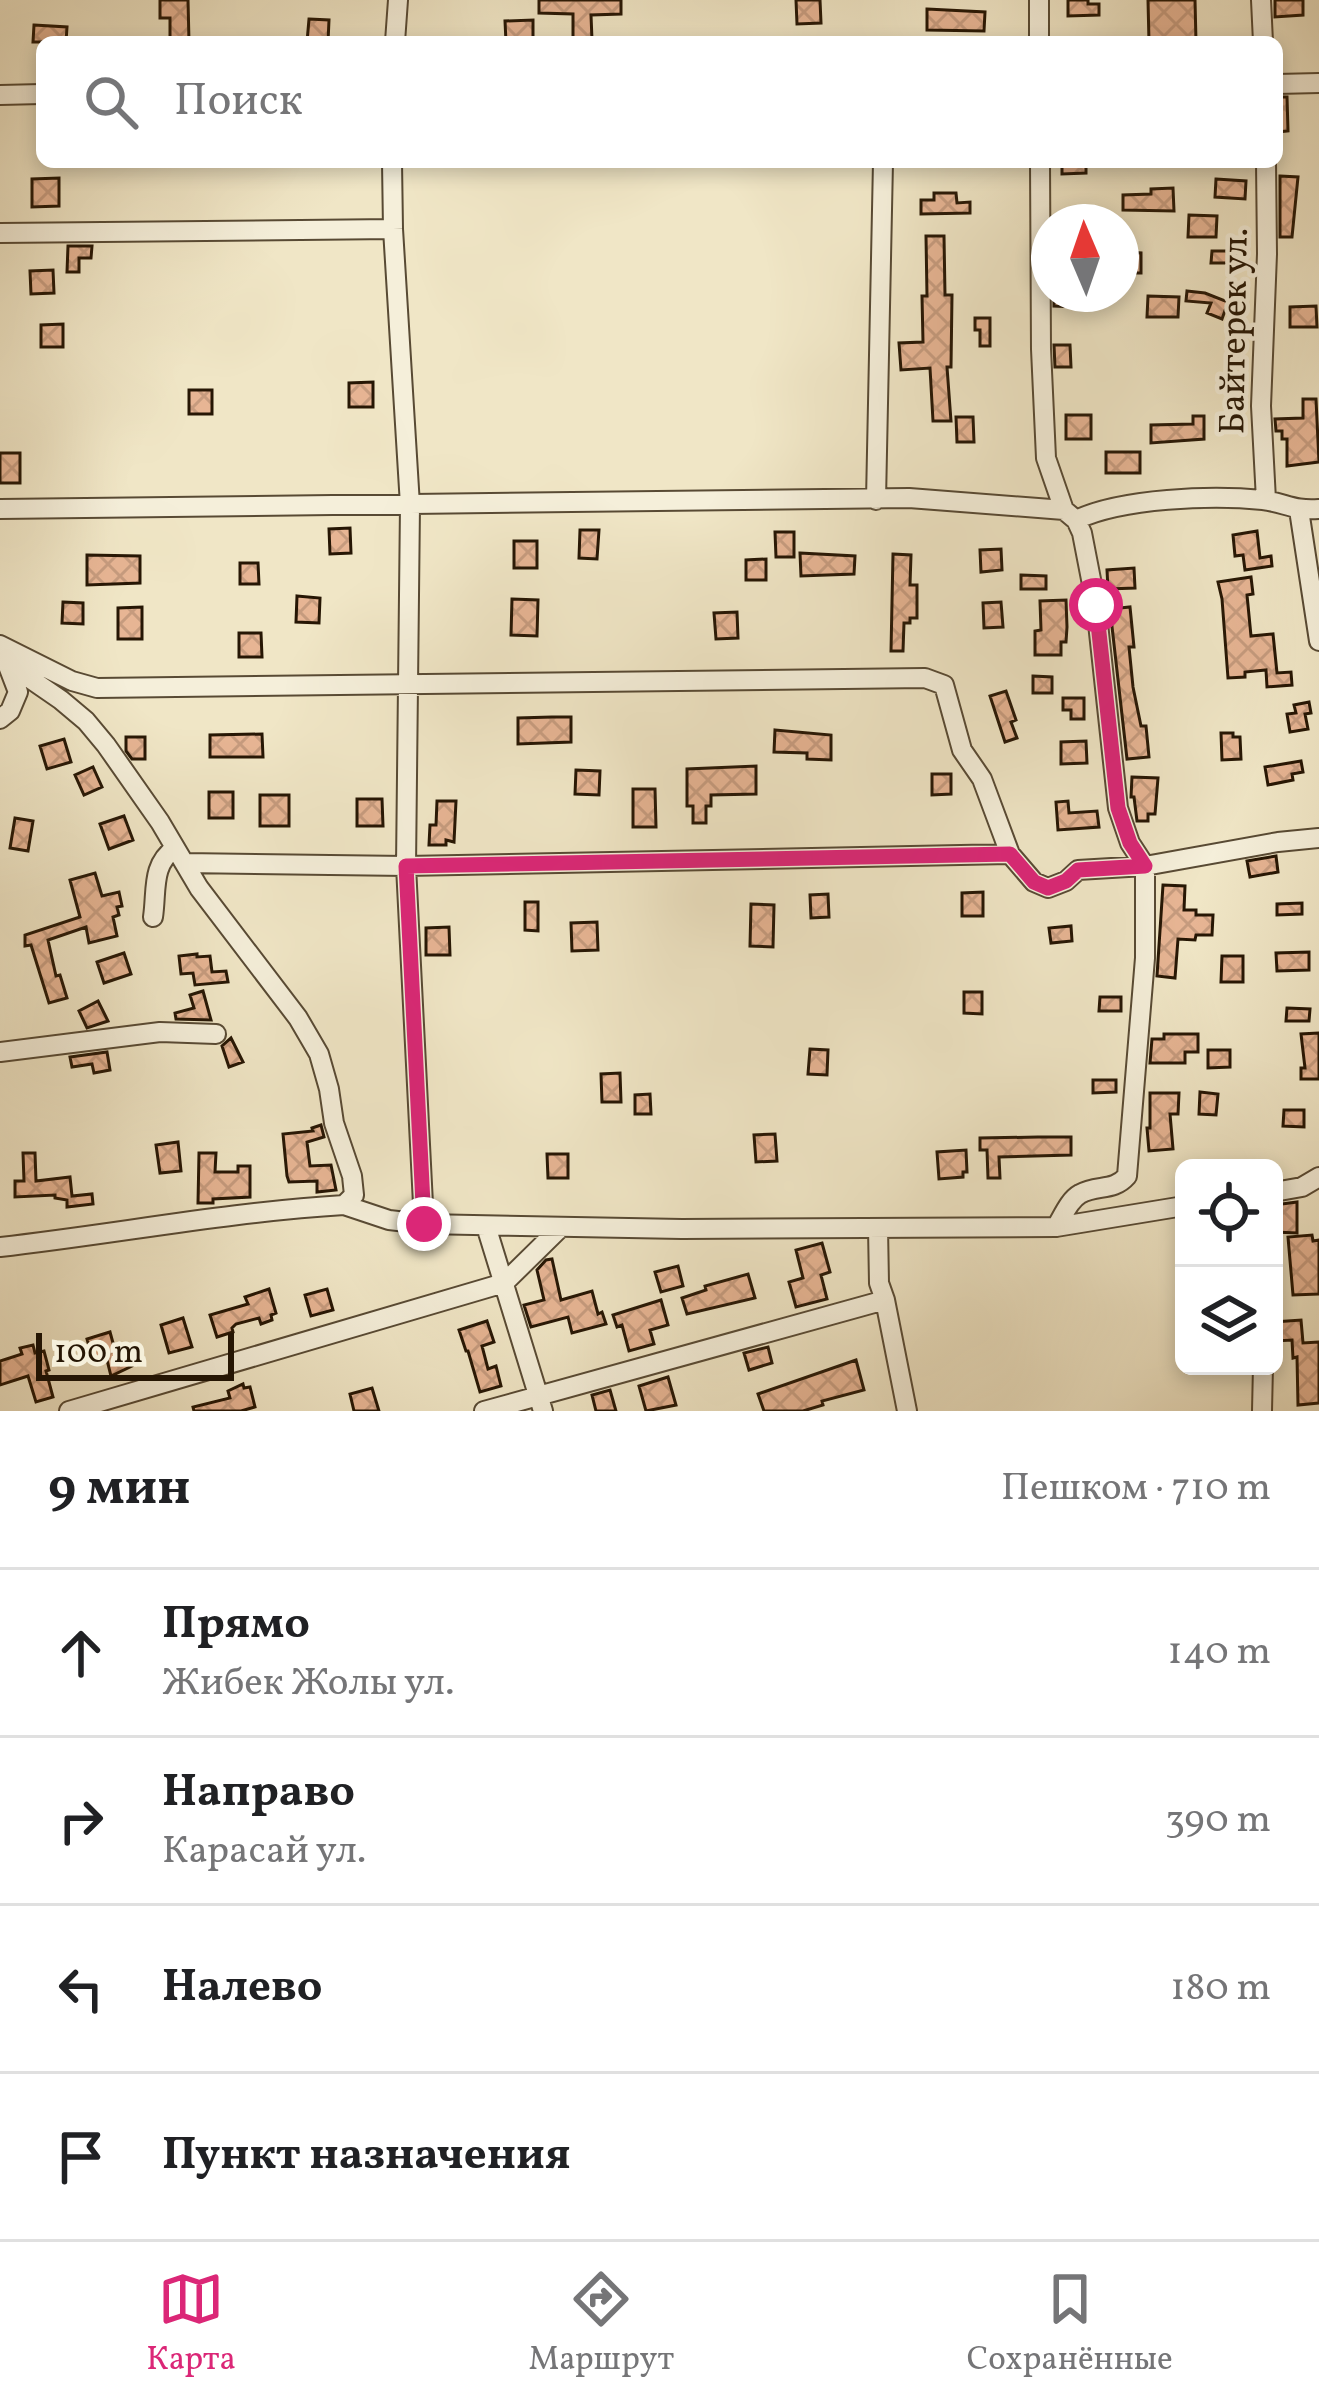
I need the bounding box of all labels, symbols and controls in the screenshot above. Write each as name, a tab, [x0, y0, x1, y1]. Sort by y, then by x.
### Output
search box	[36, 36, 1283, 168]
icon: search	[78, 69, 144, 135]
text: Поиск	[174, 71, 303, 134]
north arrow	[1031, 204, 1139, 312]
street label: Байтерек ул.	[1209, 227, 1263, 435]
route start	[1069, 578, 1123, 632]
map controls	[1175, 1159, 1283, 1375]
button: locate	[1175, 1159, 1283, 1267]
route end	[397, 1197, 451, 1251]
button: layers	[1175, 1267, 1283, 1375]
scale bar	[36, 1327, 234, 1380]
text: 100 m	[54, 1331, 143, 1377]
text: 9 мин	[48, 1454, 191, 1525]
text: Пешком · 710 m	[1001, 1462, 1271, 1516]
text: Прямо	[162, 1594, 310, 1657]
icon: ahead	[48, 1620, 114, 1686]
text: 140 m	[1168, 1626, 1271, 1680]
text: Жибек Жолы ул.	[162, 1657, 454, 1711]
text: Направо	[162, 1762, 355, 1825]
icon: right	[48, 1788, 114, 1854]
text: 390 m	[1165, 1794, 1271, 1848]
text: Карасай ул.	[162, 1825, 366, 1879]
icon: left	[48, 1956, 114, 2022]
text: Налево	[162, 1957, 323, 2020]
text: 180 m	[1170, 1962, 1271, 2016]
icon: arrive	[48, 2124, 114, 2190]
text: Пункт назначения	[162, 2125, 571, 2188]
tab: Карта	[146, 2266, 236, 2384]
tab: Маршрут	[529, 2266, 674, 2384]
tab: Сохранённые	[967, 2266, 1173, 2384]

